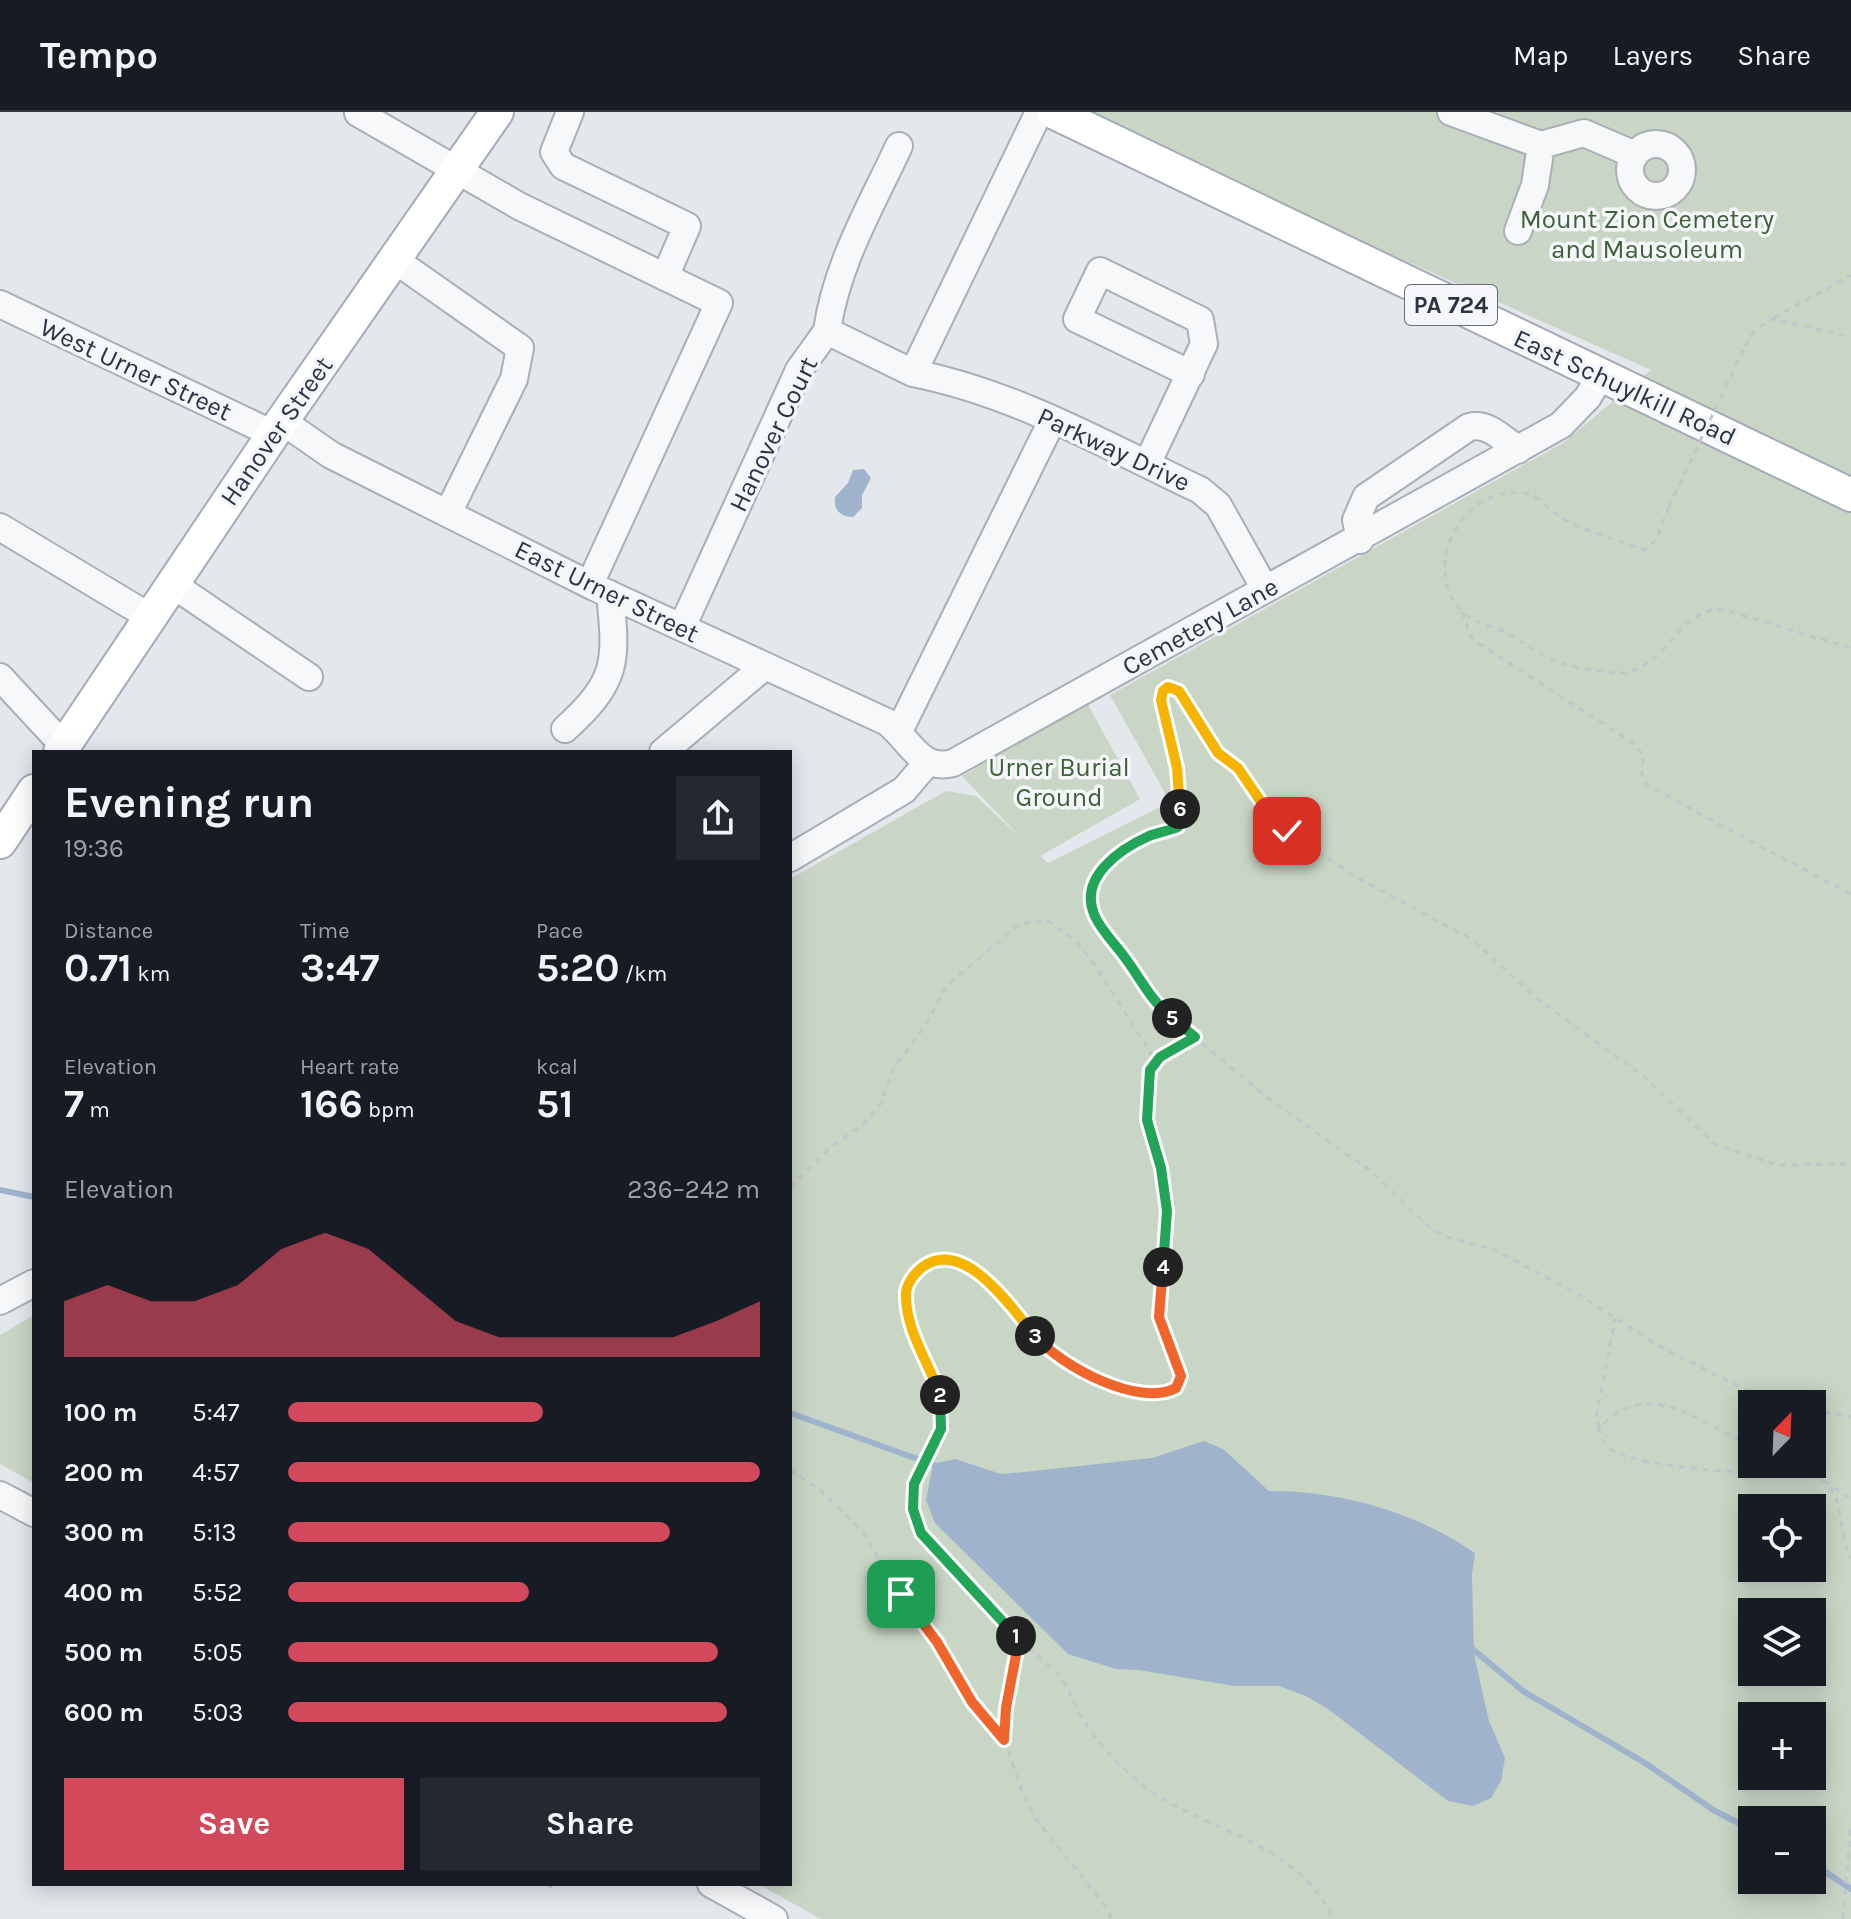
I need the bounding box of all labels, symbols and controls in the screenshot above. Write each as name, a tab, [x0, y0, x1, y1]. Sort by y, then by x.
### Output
text: Tempo	[40, 33, 158, 78]
text: Map	[1513, 39, 1568, 72]
text: Layers	[1612, 39, 1693, 72]
text: Share	[1737, 39, 1811, 72]
park label: Mount Zion Cemetery and Mausoleum	[1520, 204, 1774, 265]
road number: PA 724	[1405, 285, 1497, 325]
street label: West Urner Street	[35, 312, 237, 427]
street label: East Schuylkill Road	[1509, 322, 1741, 453]
street label: Hanover Street	[214, 351, 339, 512]
street label: Hanover Court	[723, 351, 824, 517]
street label: Parkway Drive	[1033, 401, 1195, 498]
street label: East Urner Street	[510, 533, 704, 650]
street label: Cemetery Lane	[1117, 571, 1284, 682]
park label: Urner Burial Ground	[988, 752, 1130, 813]
button: share	[676, 776, 760, 860]
text: Evening run	[64, 777, 314, 828]
pin: 6	[1160, 789, 1200, 829]
text: 6	[1173, 796, 1187, 822]
pin	[1253, 797, 1321, 865]
icon: check	[1265, 809, 1309, 853]
text: 19:36	[64, 833, 124, 864]
text: Distance	[64, 918, 153, 944]
text: Time	[300, 918, 349, 944]
text: Pace	[536, 918, 583, 944]
text: 0.71	[64, 944, 132, 991]
text: 3:47	[300, 944, 379, 991]
text: 5:20	[536, 944, 620, 991]
text: km	[132, 961, 170, 987]
text: /km	[620, 961, 667, 987]
pin: 5	[1152, 998, 1192, 1038]
text: 5	[1166, 1005, 1178, 1031]
text: Elevation	[64, 1054, 157, 1080]
text: Heart rate	[300, 1054, 399, 1080]
text: kcal	[536, 1054, 578, 1080]
text: 7	[64, 1080, 84, 1127]
text: 166	[300, 1080, 363, 1127]
text: 51	[536, 1080, 574, 1127]
text: m	[84, 1097, 110, 1123]
text: bpm	[363, 1097, 415, 1123]
text: Elevation	[64, 1174, 174, 1205]
text: 236–242 m	[627, 1174, 760, 1205]
pin: 4	[1143, 1247, 1183, 1287]
text: 4	[1156, 1254, 1170, 1280]
pin: 3	[1015, 1316, 1055, 1356]
text: 3	[1028, 1323, 1042, 1349]
pin: 2	[920, 1375, 960, 1415]
text: 2	[933, 1382, 947, 1408]
north arrow	[1738, 1390, 1826, 1478]
map controls	[1738, 1390, 1826, 1894]
text: 100 m	[64, 1397, 137, 1428]
text: 5:47	[192, 1397, 239, 1428]
text: 200 m	[64, 1457, 144, 1488]
text: 4:57	[192, 1457, 239, 1488]
button: locate	[1738, 1494, 1826, 1582]
text: 300 m	[64, 1517, 144, 1548]
text: 5:13	[192, 1517, 237, 1548]
pin	[867, 1560, 935, 1628]
icon: arrive	[879, 1572, 923, 1616]
text: 400 m	[64, 1577, 144, 1608]
text: 5:52	[192, 1577, 242, 1608]
button: layers	[1738, 1598, 1826, 1686]
pin: 1	[996, 1616, 1036, 1656]
text: 1	[1012, 1623, 1020, 1649]
text: 500 m	[64, 1637, 143, 1668]
text: 5:05	[192, 1637, 243, 1668]
text: 600 m	[64, 1697, 144, 1728]
text: 5:03	[192, 1697, 243, 1728]
button: +	[1738, 1702, 1826, 1790]
button: Save	[64, 1778, 404, 1870]
button: Share	[420, 1778, 760, 1870]
button: −	[1738, 1806, 1826, 1894]

